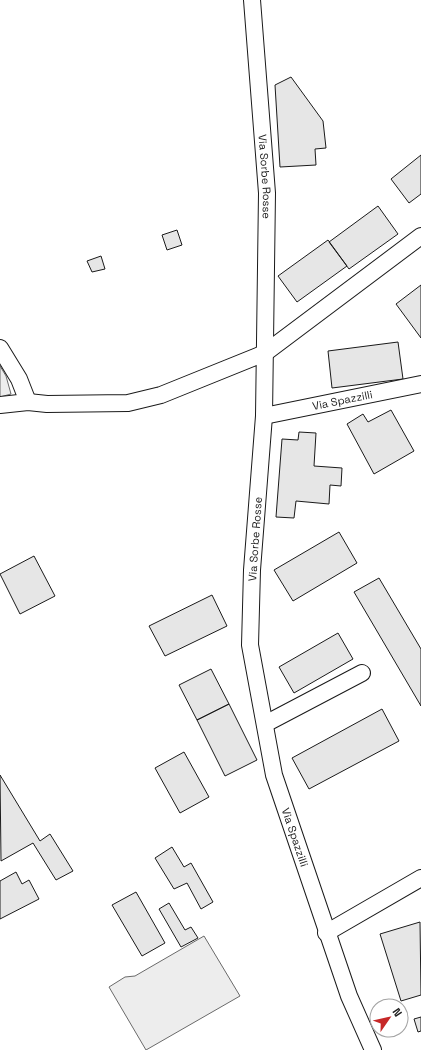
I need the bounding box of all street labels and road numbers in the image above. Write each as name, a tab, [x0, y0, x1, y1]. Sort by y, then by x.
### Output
street label: Via Sorbe Rosse	[255, 134, 274, 219]
street label: Via Spazzilli	[311, 387, 374, 413]
street label: Via Sorbe Rosse	[245, 496, 265, 582]
street label: Via Spazzilli	[279, 806, 312, 869]

